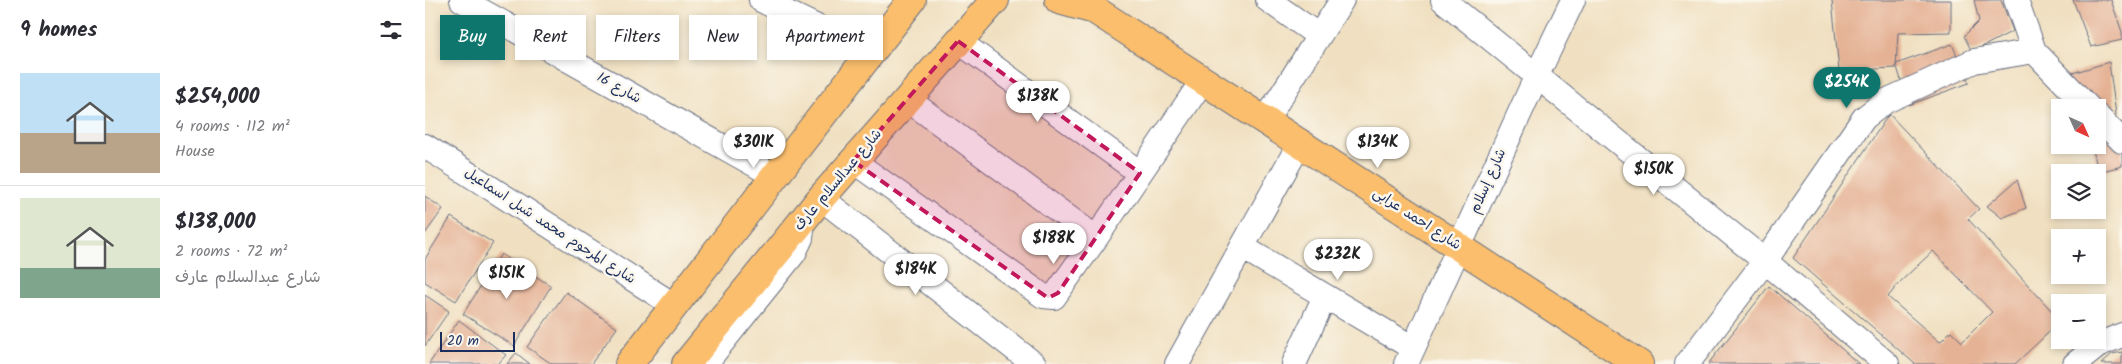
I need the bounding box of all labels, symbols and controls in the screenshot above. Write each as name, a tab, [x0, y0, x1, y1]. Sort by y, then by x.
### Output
text: 9 homes	[20, 14, 97, 47]
chip: Buy	[440, 15, 505, 60]
chip: Rent	[515, 15, 586, 60]
chip: Filters	[596, 15, 679, 60]
chip: New	[689, 15, 757, 60]
chip: Apartment	[767, 15, 883, 60]
icon: filters	[377, 16, 405, 44]
pin: $254K	[1812, 66, 1882, 109]
street label: شارع 16	[593, 67, 645, 109]
text: $254K	[1824, 70, 1870, 95]
pin: $138K	[1003, 80, 1073, 123]
text: $254,000	[175, 81, 260, 114]
text: $138K	[1017, 84, 1059, 109]
icon: home	[60, 93, 120, 153]
north arrow	[2051, 99, 2106, 154]
map controls	[2051, 99, 2106, 349]
text: 4 rooms · 112 m²	[175, 114, 290, 139]
street label: شارع عبدالسلام عارف	[789, 124, 887, 236]
pin: $301K	[719, 126, 789, 169]
pin: $134K	[1343, 126, 1413, 169]
text: $301K	[734, 130, 774, 155]
text: $134K	[1357, 130, 1399, 155]
text: House	[175, 139, 215, 164]
street label: شارع إسلام	[1464, 145, 1512, 217]
pin: $150K	[1619, 154, 1689, 196]
text: $150K	[1634, 157, 1674, 182]
street label: شارع المرحوم محمد شبل اسماعيل	[460, 162, 640, 290]
button: layers	[2051, 164, 2106, 219]
street label: شارع احمد عرابى	[1368, 182, 1466, 256]
text: $138,000	[175, 206, 255, 239]
icon: home	[60, 218, 120, 278]
pin: $188K	[1019, 222, 1089, 265]
text: $188K	[1033, 226, 1075, 251]
button: +	[2051, 229, 2106, 284]
pin: $232K	[1303, 238, 1373, 281]
text: 2 rooms · 72 m²	[175, 239, 287, 264]
text: $232K	[1315, 242, 1361, 267]
pin: $184K	[881, 254, 951, 296]
text: $184K	[895, 257, 937, 282]
pin: $151K	[472, 258, 542, 300]
text: $151K	[489, 261, 525, 286]
text: شارع عبدالسلام عارف	[175, 265, 321, 290]
button: −	[2051, 294, 2106, 349]
scale bar	[440, 329, 515, 352]
text: 20 m	[447, 330, 479, 352]

